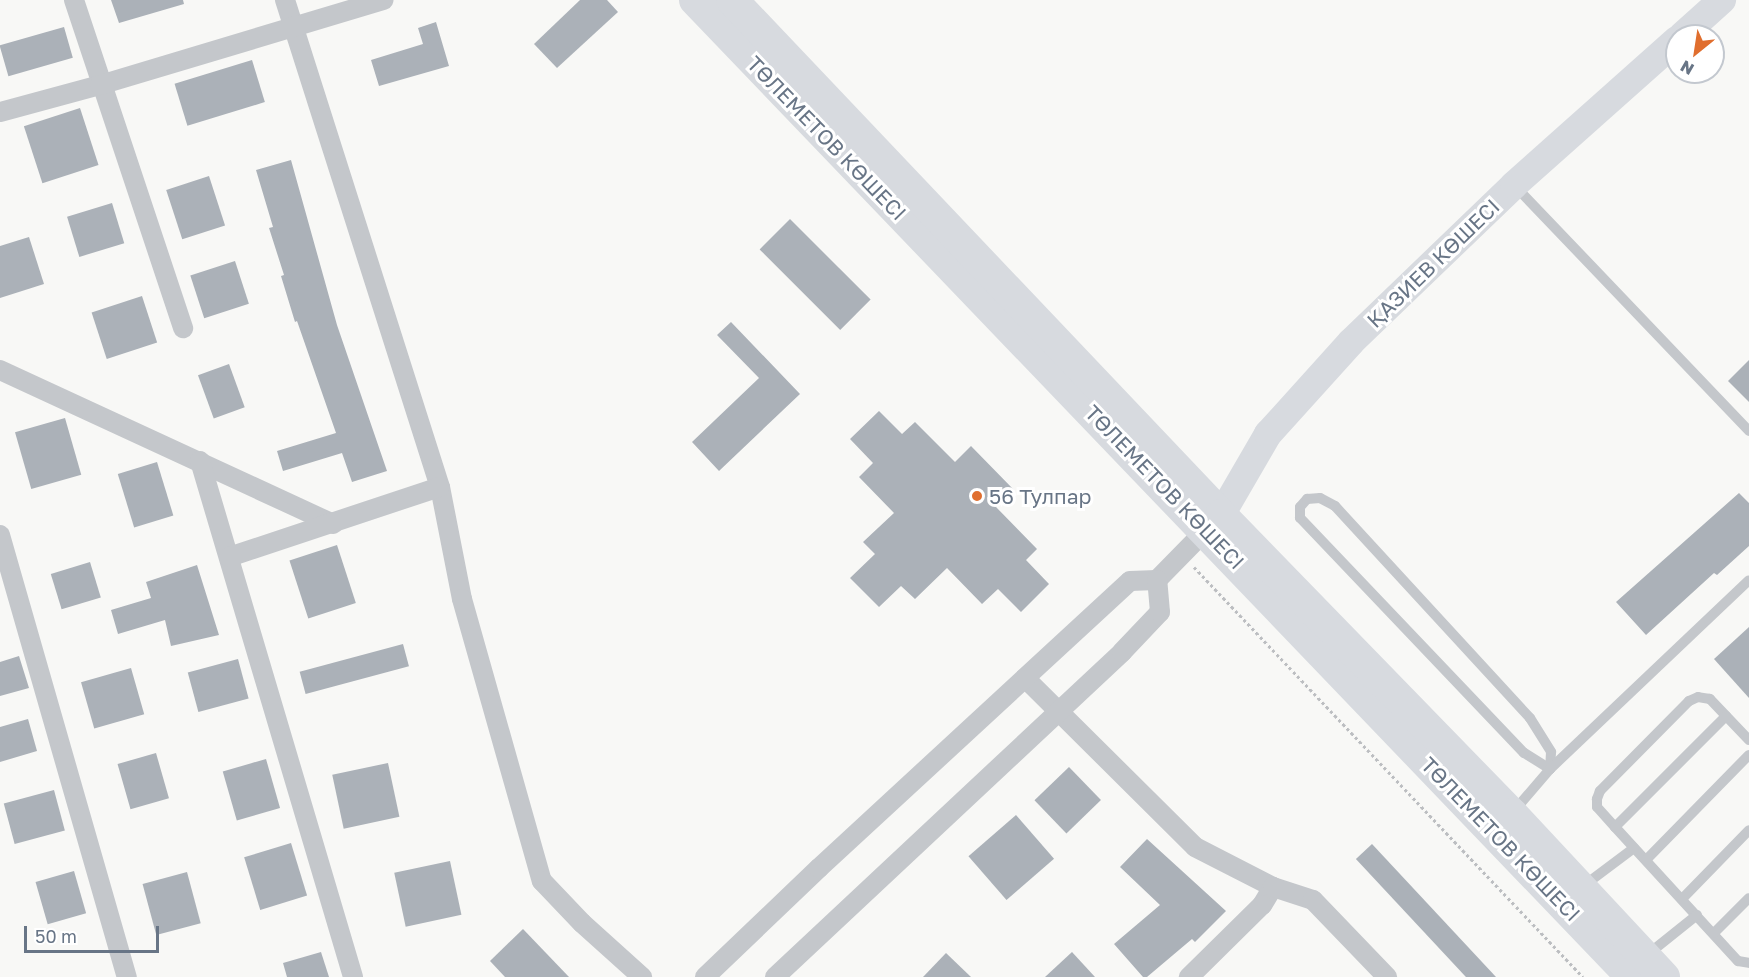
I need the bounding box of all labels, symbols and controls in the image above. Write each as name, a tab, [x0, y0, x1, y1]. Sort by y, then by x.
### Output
north arrow	[1665, 24, 1725, 84]
street label: ТӨЛЕМЕТОВ КӨШЕСІ	[742, 51, 912, 225]
text: N	[1677, 56, 1697, 80]
street label: ҚАЗИЕВ КӨШЕСІ	[1362, 193, 1504, 333]
street label: ТӨЛЕМЕТОВ КӨШЕСІ	[1080, 400, 1250, 574]
place label: 56 Тулпар	[989, 483, 1091, 509]
marker: 56 Тулпар	[970, 489, 984, 503]
street label: ТӨЛЕМЕТОВ КӨШЕСІ	[1416, 752, 1586, 926]
scale bar	[27, 914, 162, 952]
text: 50 m	[35, 925, 77, 947]

